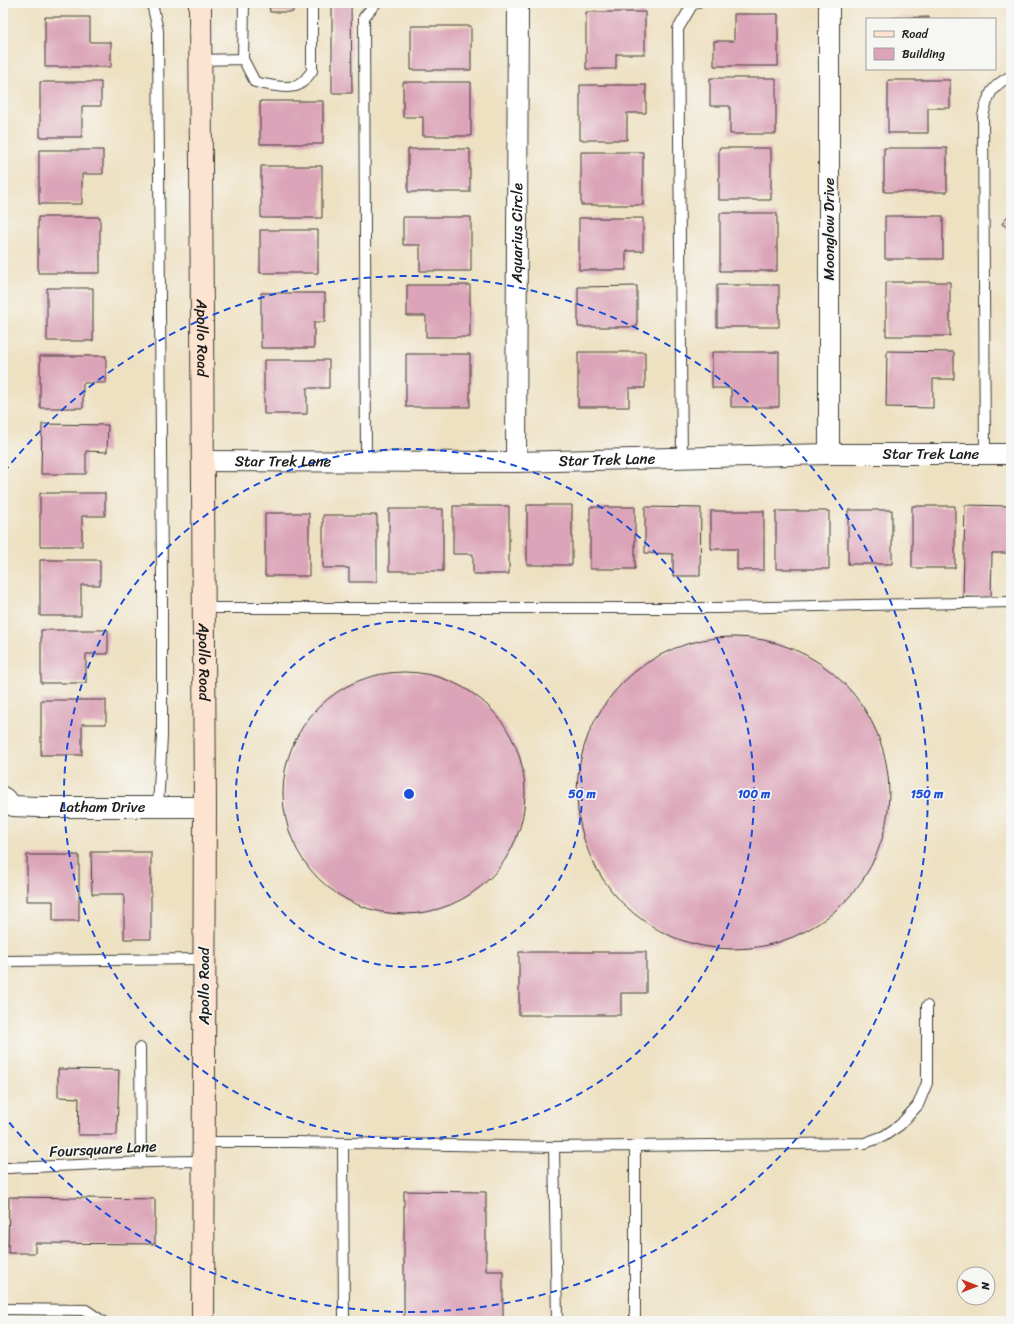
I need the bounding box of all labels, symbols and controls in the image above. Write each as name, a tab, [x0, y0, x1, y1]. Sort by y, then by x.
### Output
legend	[866, 18, 996, 70]
text: Road	[902, 23, 929, 45]
text: Building	[902, 43, 945, 65]
street label: Moonglow Drive	[816, 177, 842, 281]
street label: Aquarius Circle	[504, 183, 530, 284]
street label: Apollo Road	[189, 298, 215, 378]
street label: Star Trek Lane	[883, 441, 980, 467]
street label: Star Trek Lane	[558, 445, 656, 474]
street label: Star Trek Lane	[235, 448, 332, 474]
street label: Apollo Road	[191, 622, 217, 702]
text: 50 m	[568, 783, 596, 805]
text: 100 m	[738, 783, 771, 805]
text: 150 m	[911, 783, 944, 805]
centre of rings	[402, 787, 416, 801]
street label: Latham Drive	[60, 794, 146, 820]
street label: Apollo Road	[191, 946, 217, 1026]
street label: Foursquare Lane	[49, 1133, 158, 1165]
north arrow	[956, 1266, 996, 1306]
text: N	[976, 1281, 995, 1290]

